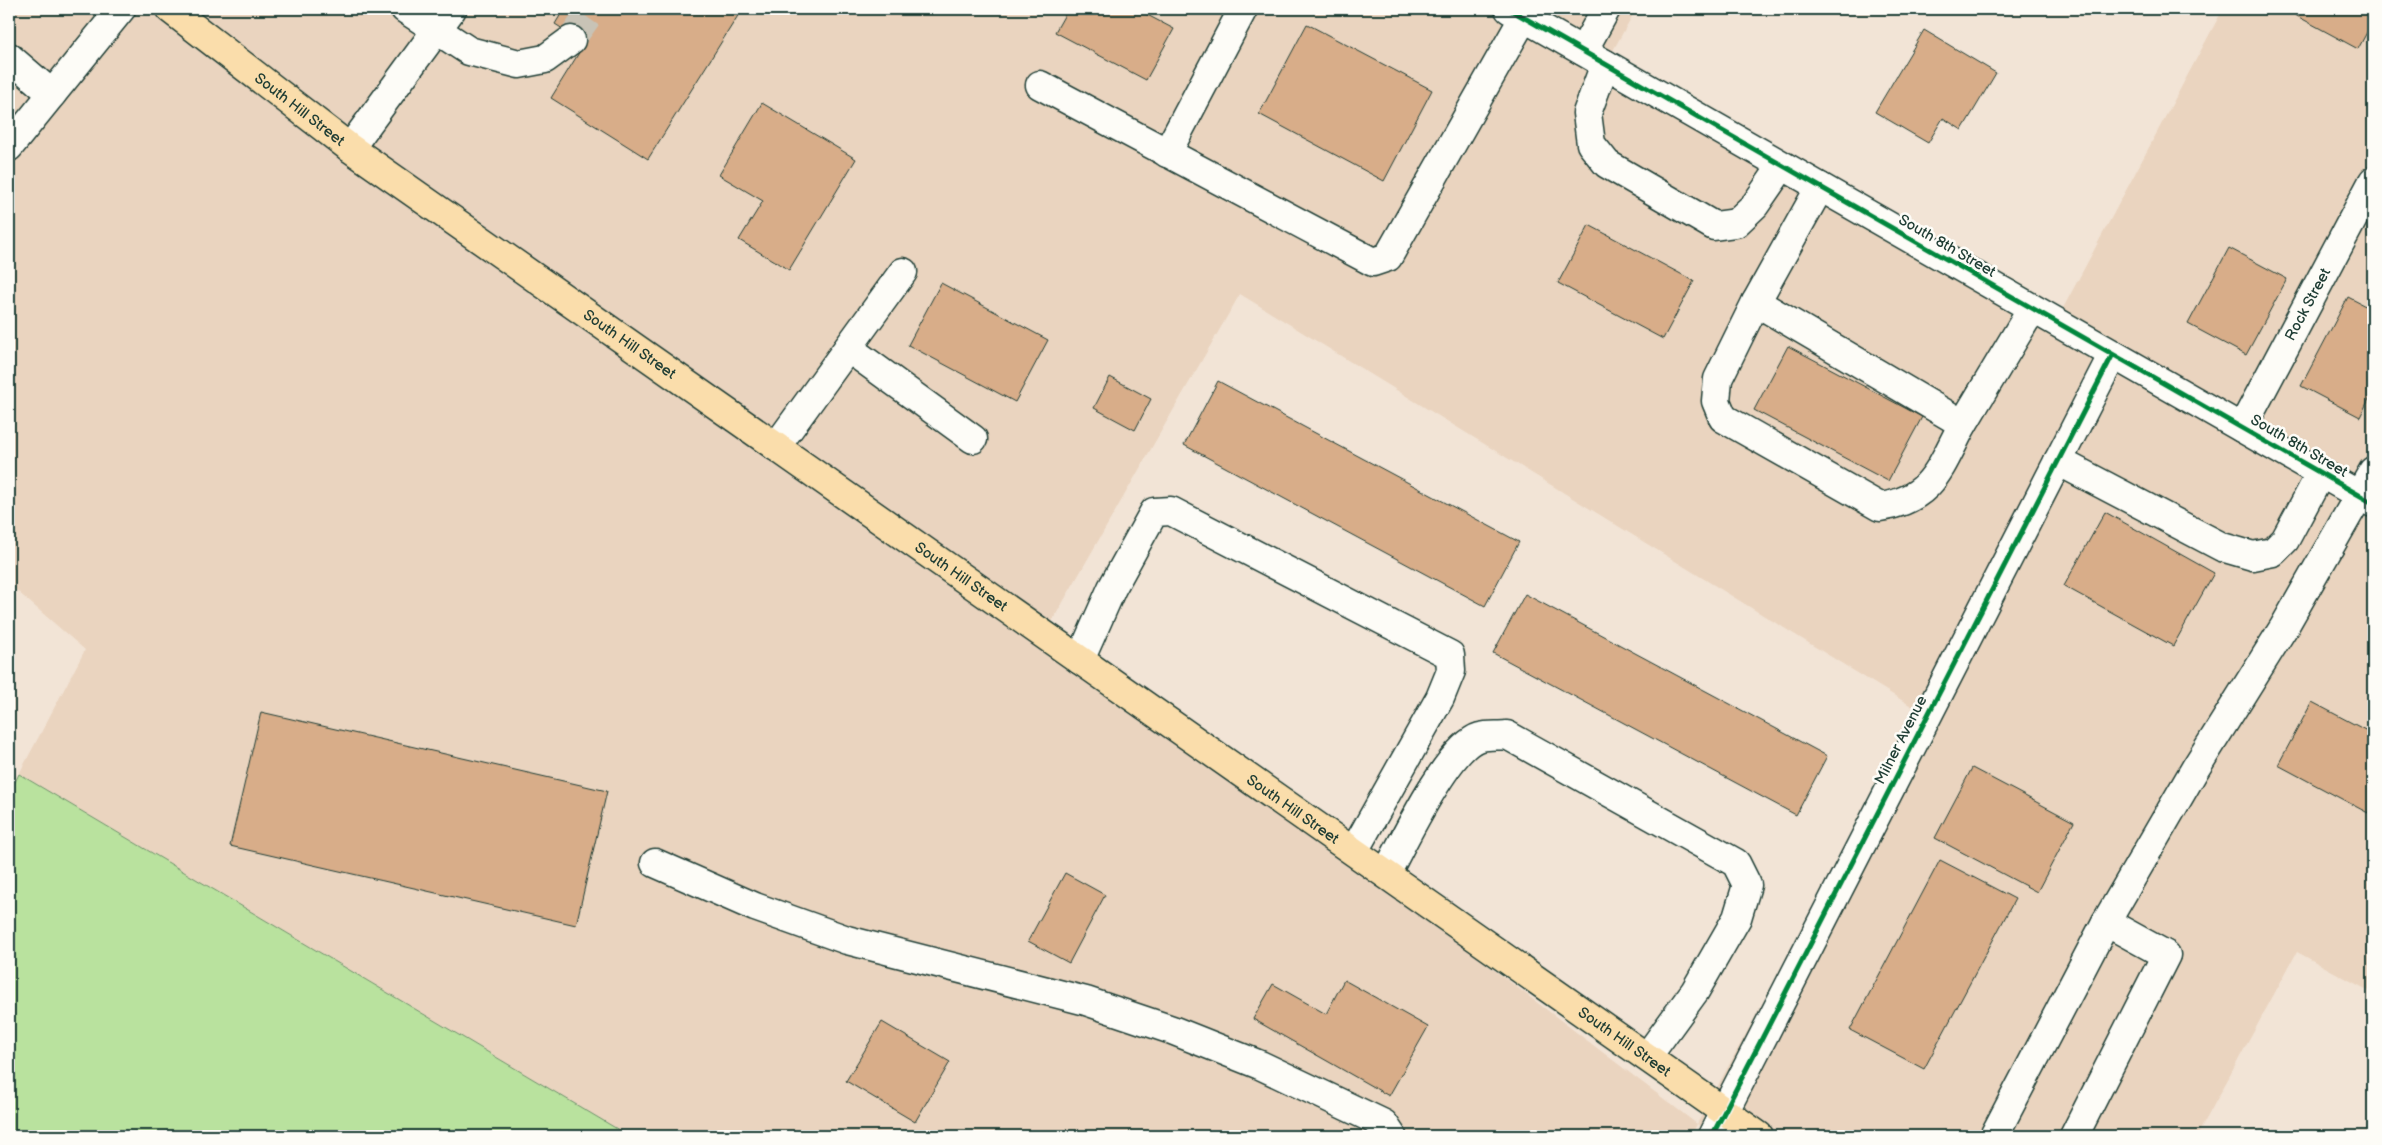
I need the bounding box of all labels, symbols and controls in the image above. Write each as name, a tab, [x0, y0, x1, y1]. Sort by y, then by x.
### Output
street label: South Hill Street	[251, 68, 349, 150]
street label: South 8th Street	[1895, 210, 1999, 282]
street label: Rock Street	[2281, 264, 2335, 344]
street label: South Hill Street	[580, 305, 680, 383]
street label: South 8th Street	[2247, 410, 2351, 482]
street label: South Hill Street	[911, 538, 1012, 616]
street label: Milner Avenue	[1871, 692, 1932, 788]
street label: South Hill Street	[1243, 770, 1343, 848]
street label: South Hill Street	[1574, 1003, 1675, 1081]

